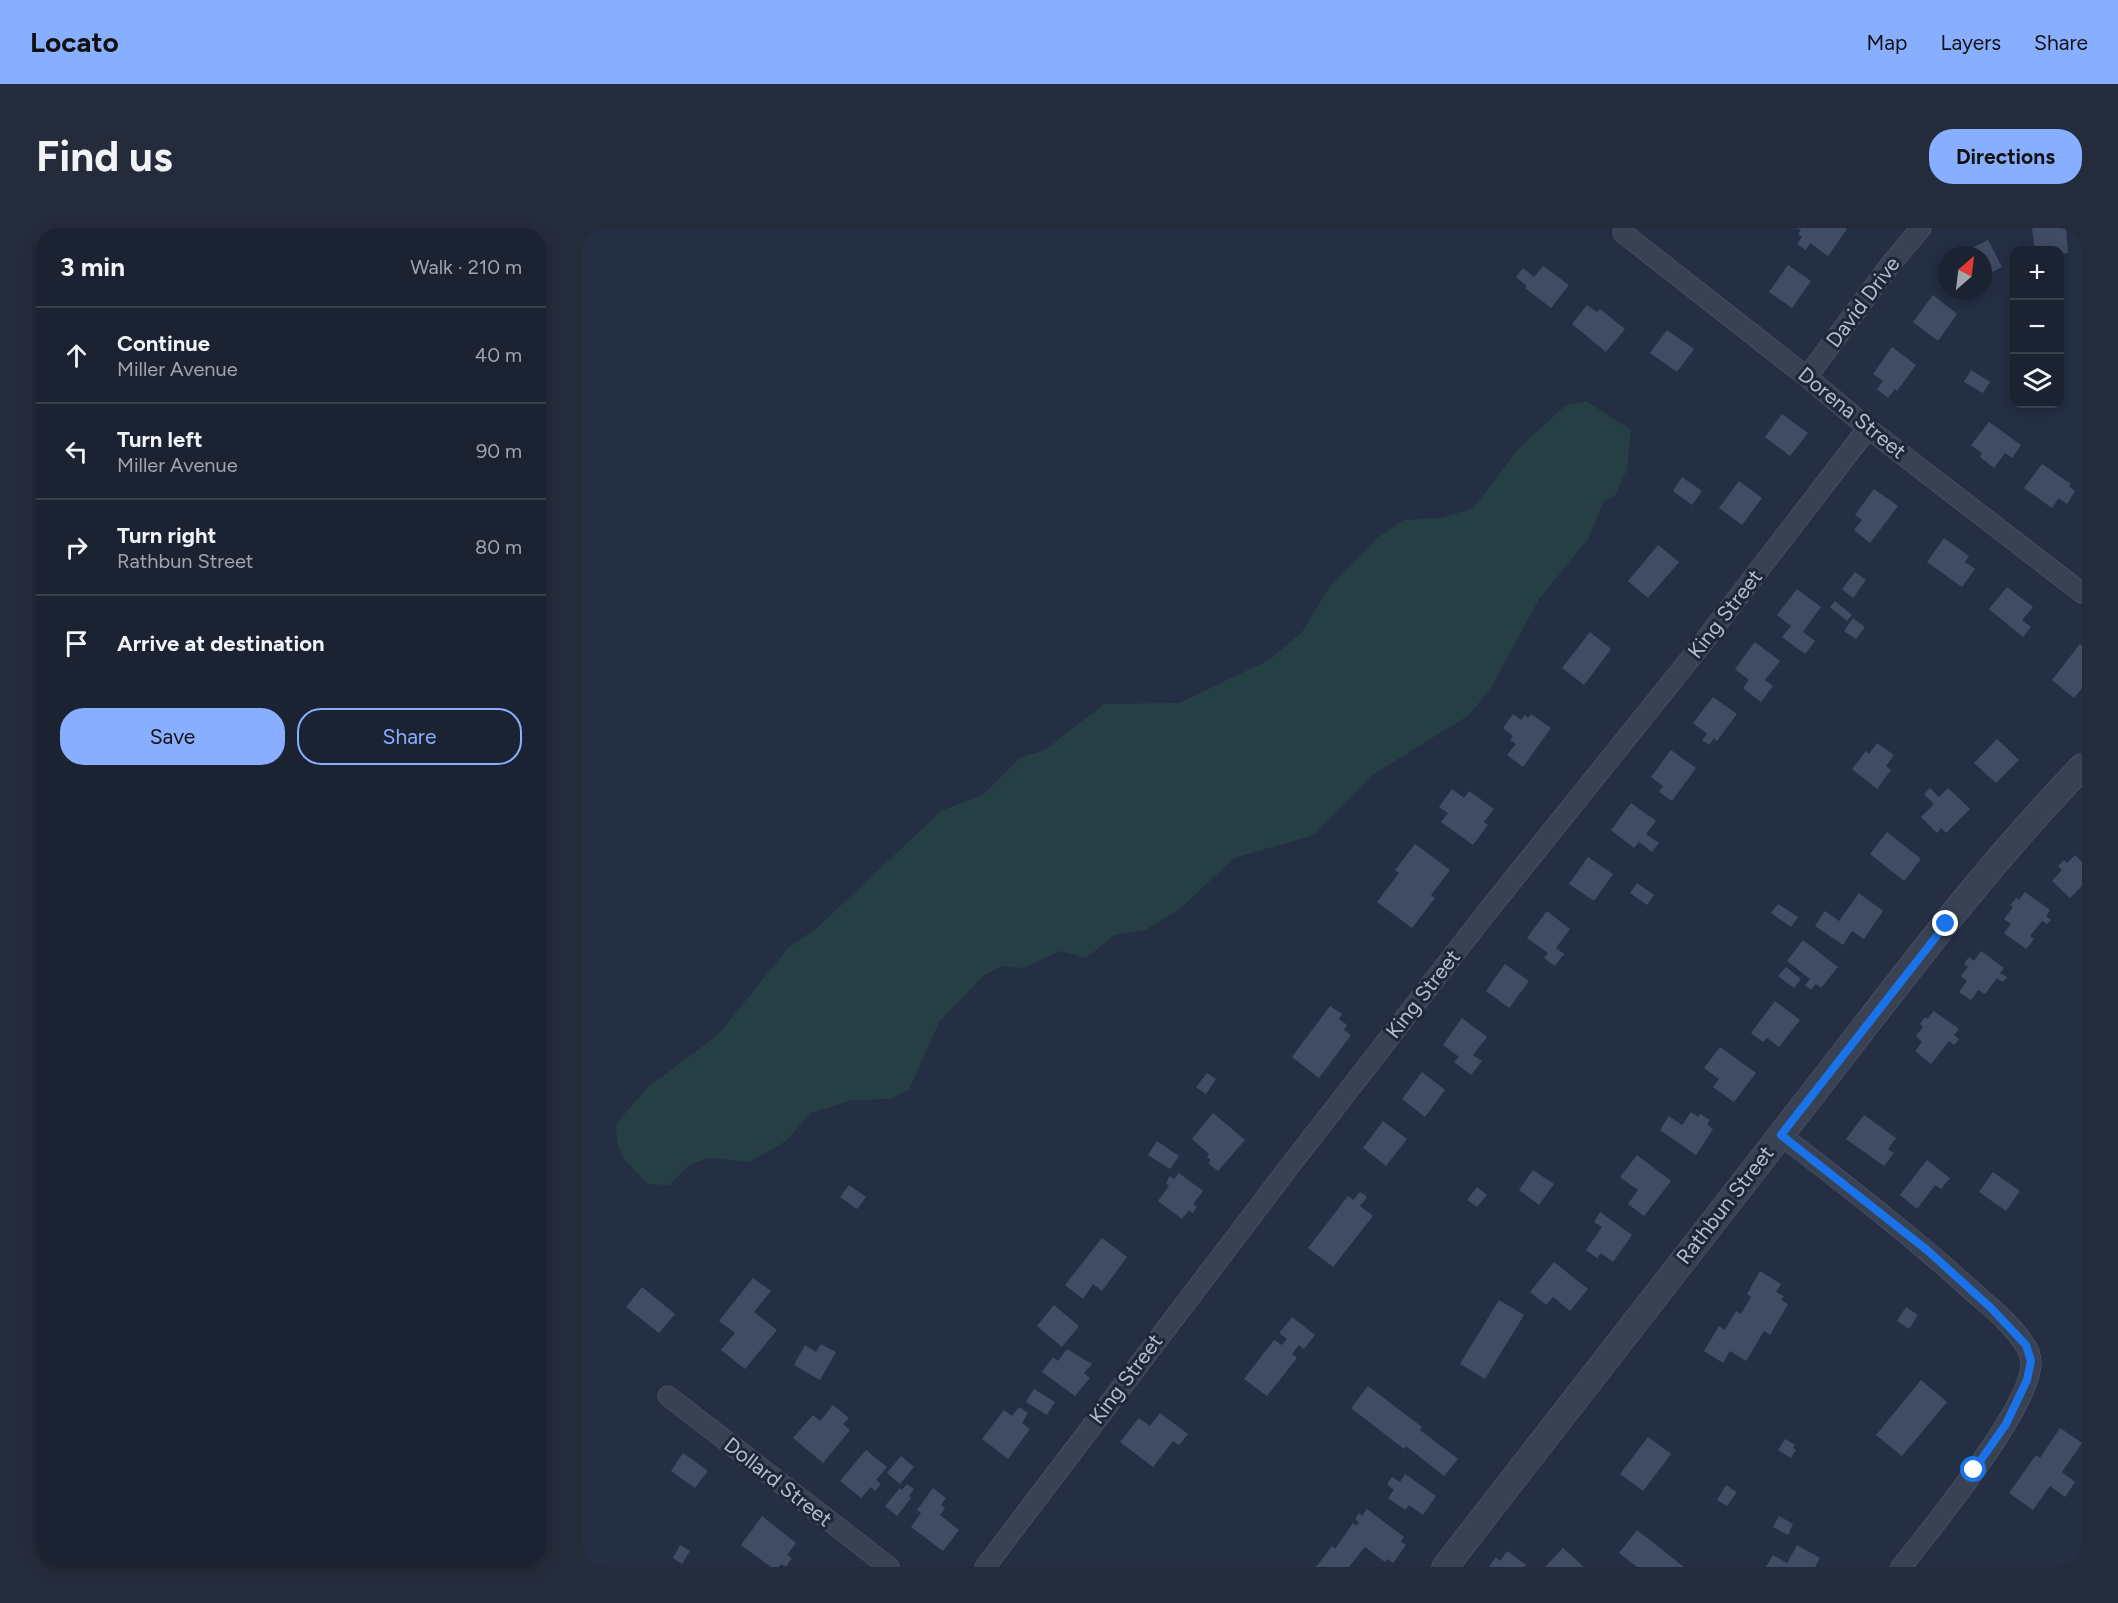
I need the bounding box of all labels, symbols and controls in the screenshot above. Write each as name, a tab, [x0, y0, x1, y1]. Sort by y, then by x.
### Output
text: Locato	[30, 25, 119, 59]
text: Map	[1867, 30, 1907, 55]
text: Layers	[1940, 30, 2001, 55]
text: Share	[2034, 30, 2088, 55]
button: Directions	[1929, 129, 2082, 184]
text: Find us	[36, 131, 173, 182]
north arrow	[1938, 246, 1992, 300]
map controls	[2010, 246, 2064, 408]
button: +	[2010, 246, 2064, 300]
text: 3 min	[60, 251, 125, 283]
street label: David Drive	[1820, 252, 1905, 352]
text: Walk · 210 m	[410, 255, 522, 279]
button: −	[2010, 300, 2064, 354]
text: Continue	[117, 330, 210, 357]
icon: ahead	[60, 339, 93, 372]
text: 40 m	[475, 343, 522, 367]
button: layers	[2010, 354, 2064, 408]
text: Miller Avenue	[117, 357, 238, 381]
street label: Dorena Street	[1793, 361, 1911, 464]
text: Turn left	[117, 426, 203, 453]
icon: left	[60, 435, 93, 468]
text: 90 m	[476, 439, 522, 463]
text: Miller Avenue	[117, 453, 238, 477]
text: Turn right	[117, 522, 216, 549]
icon: right	[60, 531, 93, 564]
text: 80 m	[475, 535, 522, 559]
text: Rathbun Street	[117, 549, 253, 573]
street label: King Street	[1682, 564, 1767, 663]
icon: arrive	[60, 627, 93, 660]
text: Arrive at destination	[117, 630, 325, 657]
button: Save	[60, 708, 285, 765]
button: Share	[297, 708, 522, 765]
route end	[1932, 910, 1958, 936]
street label: King Street	[1380, 944, 1465, 1043]
street label: Rathbun Street	[1671, 1141, 1779, 1269]
street label: King Street	[1084, 1329, 1167, 1428]
street label: Dollard Street	[719, 1432, 837, 1532]
route start	[1960, 1456, 1986, 1482]

